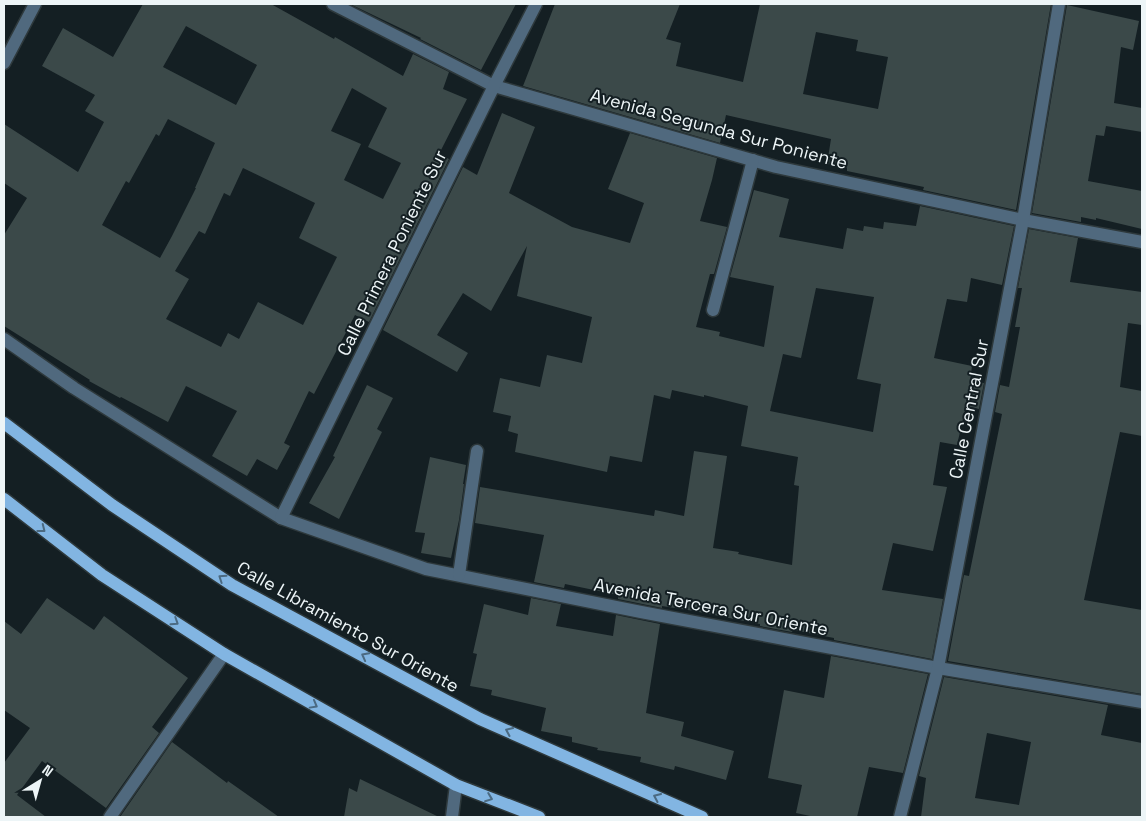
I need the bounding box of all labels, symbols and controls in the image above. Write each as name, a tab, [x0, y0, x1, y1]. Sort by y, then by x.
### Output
street label: Avenida Segunda Sur Poniente	[588, 83, 850, 174]
street label: Calle Primera Poniente Sur	[332, 146, 452, 359]
street label: Calle Central Sur	[944, 337, 993, 481]
one-way arrow	[36, 523, 45, 531]
street label: Calle Libramiento Sur Oriente	[233, 556, 463, 697]
street label: Avenida Tercera Sur Oriente	[592, 573, 830, 641]
one-way arrow	[218, 575, 227, 585]
one-way arrow	[169, 616, 178, 626]
one-way arrow	[361, 653, 370, 663]
one-way arrow	[309, 699, 318, 709]
one-way arrow	[505, 727, 514, 738]
north arrow	[15, 756, 65, 806]
text: N	[39, 761, 57, 781]
one-way arrow	[484, 792, 492, 802]
one-way arrow	[653, 793, 662, 804]

